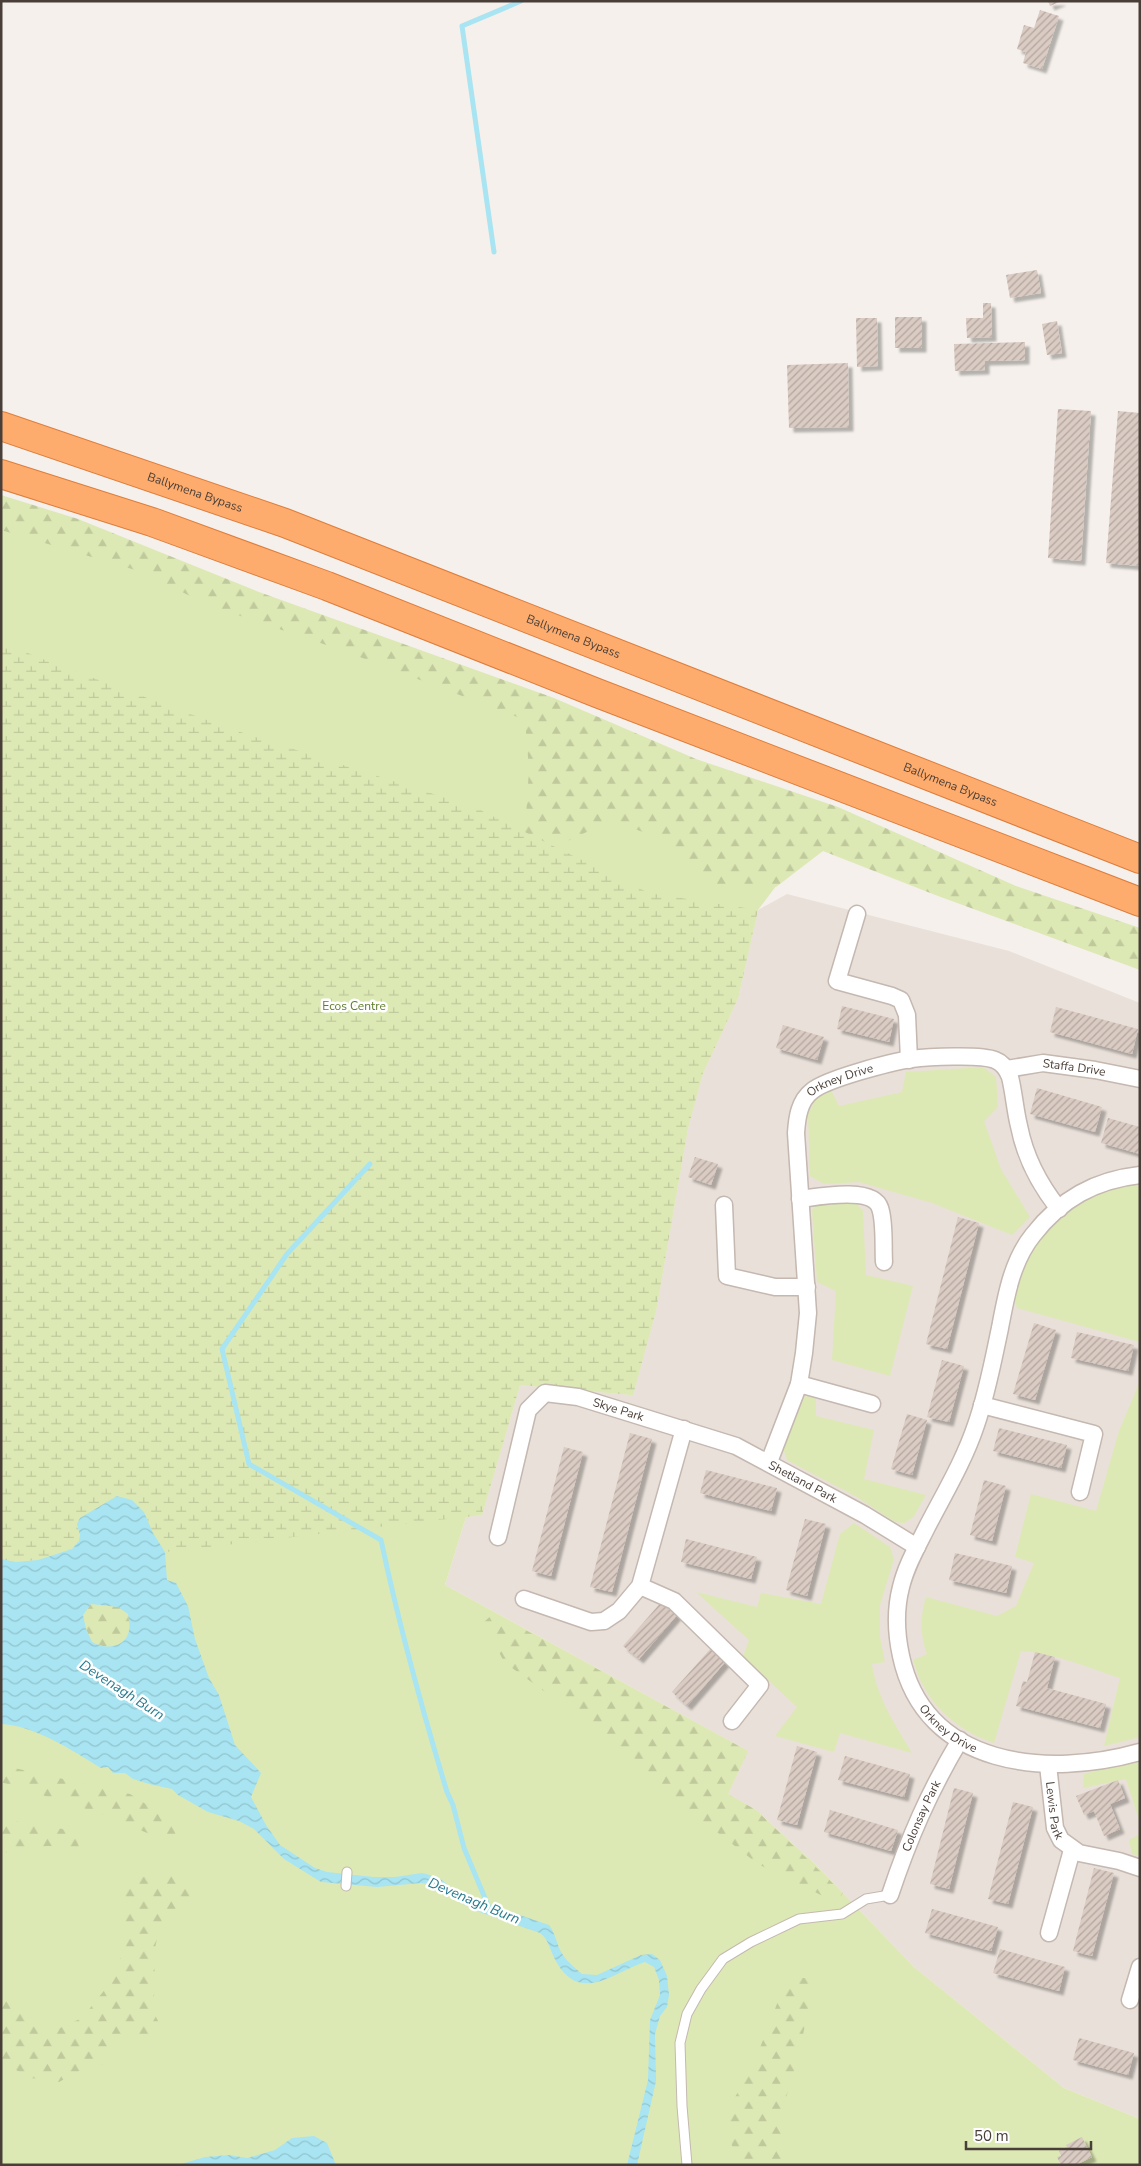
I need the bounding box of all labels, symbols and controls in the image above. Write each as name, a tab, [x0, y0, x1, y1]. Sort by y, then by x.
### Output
street label: Ballymena Bypass	[145, 469, 245, 516]
street label: Ballymena Bypass	[524, 611, 623, 662]
street label: Ballymena Bypass	[901, 759, 1000, 810]
park label: Ecos Centre	[322, 998, 386, 1014]
street label: Staffa Drive	[1042, 1055, 1107, 1080]
street label: Orkney Drive	[803, 1060, 875, 1100]
street label: Skye Park	[591, 1394, 647, 1425]
street label: Shetland Park	[766, 1457, 841, 1507]
water label: Devenagh Burn	[76, 1655, 168, 1725]
street label: Orkney Drive	[916, 1701, 980, 1756]
street label: Colonsay Park	[898, 1777, 945, 1854]
street label: Lewis Park	[1042, 1781, 1068, 1843]
water label: Devenagh Burn	[425, 1873, 523, 1929]
scale bar	[966, 2118, 1091, 2150]
text: 50 m	[974, 2126, 1009, 2146]

